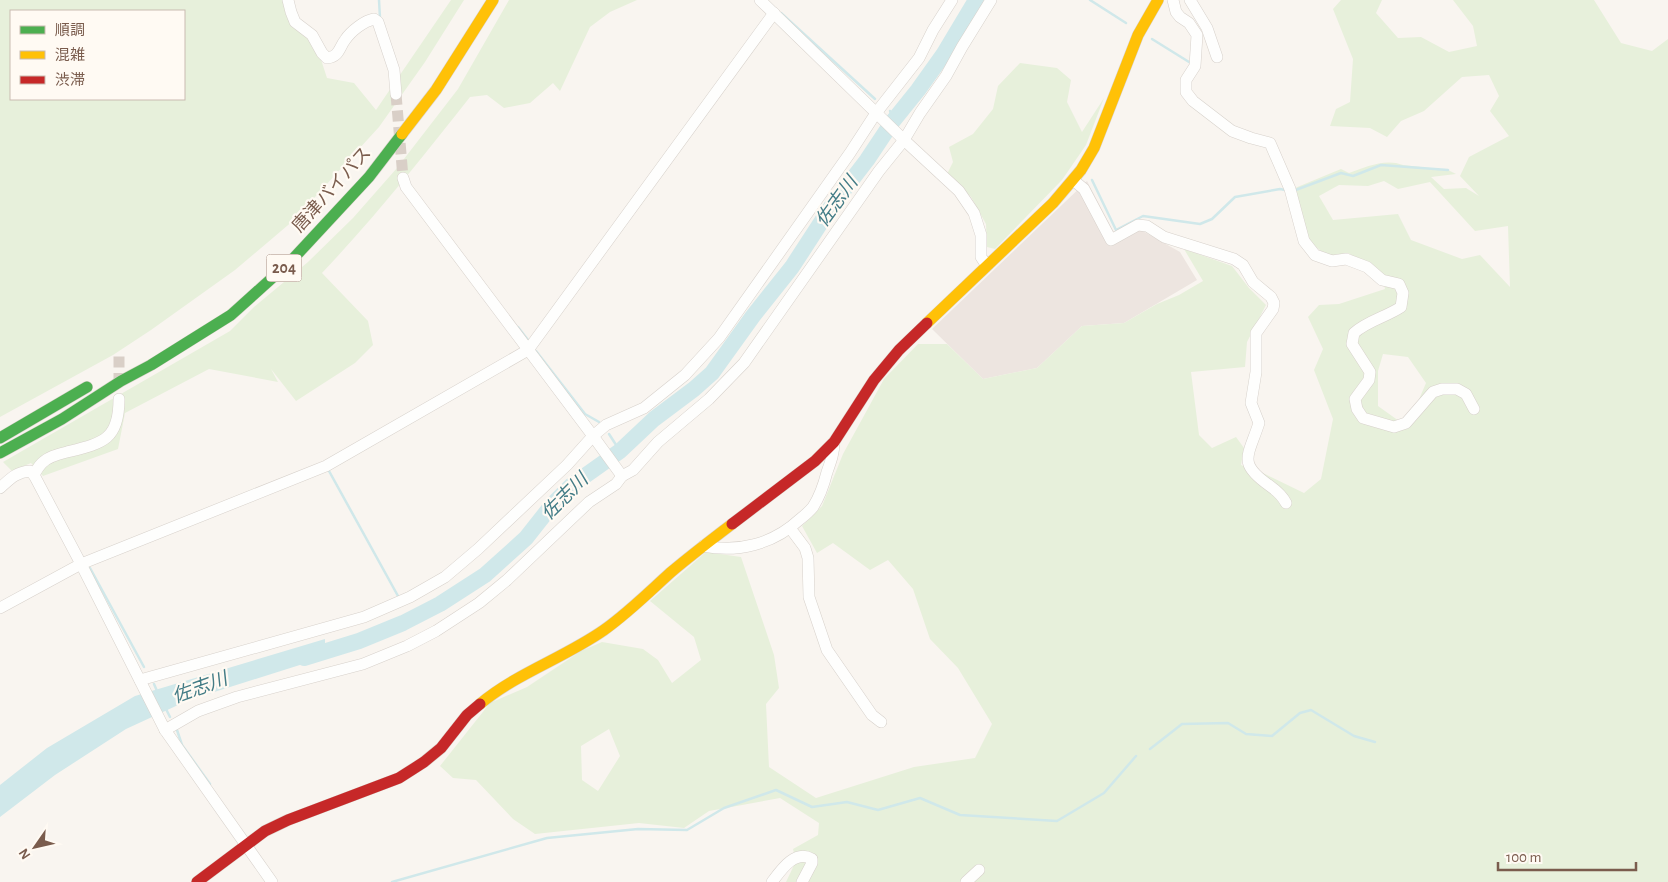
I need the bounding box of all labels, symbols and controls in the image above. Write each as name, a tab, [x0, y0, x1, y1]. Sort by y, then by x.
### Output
legend	[10, 10, 185, 100]
text: 順調	[55, 23, 85, 38]
text: 混雑	[55, 47, 85, 63]
text: 渋滞	[55, 72, 85, 88]
street label: 唐津バイパス	[289, 143, 375, 236]
water label: 佐志川	[812, 171, 863, 231]
road number: 204	[266, 254, 302, 282]
water label: 佐志川	[537, 468, 593, 524]
water label: 佐志川	[170, 668, 232, 707]
north arrow	[10, 822, 60, 872]
scale bar	[1498, 840, 1636, 872]
text: N	[17, 846, 34, 862]
text: 100 m	[1506, 850, 1541, 865]

